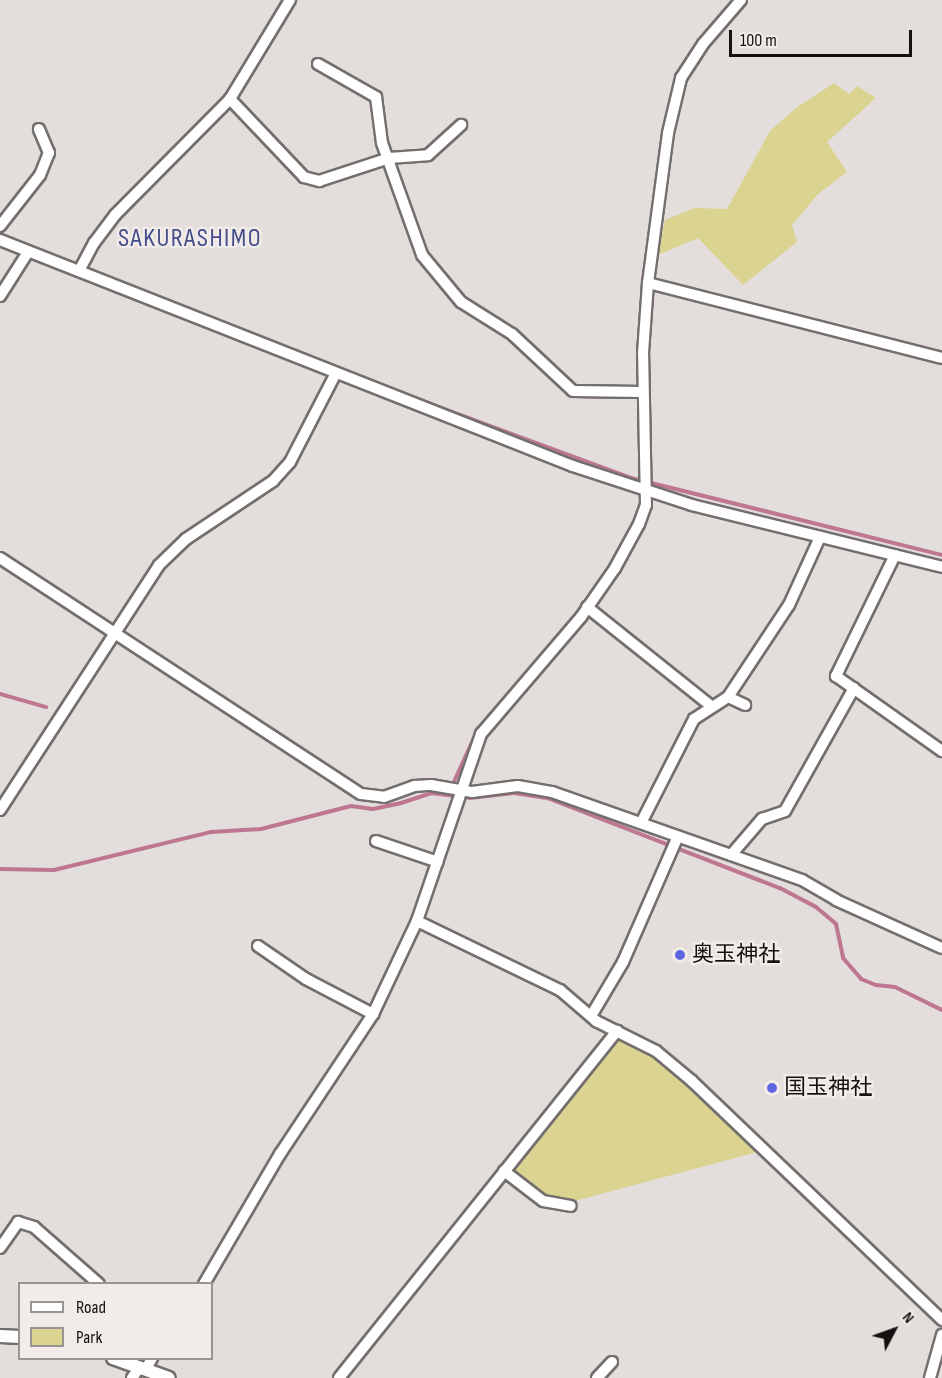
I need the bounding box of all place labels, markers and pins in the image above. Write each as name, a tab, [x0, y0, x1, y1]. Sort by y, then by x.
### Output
place label: 奥玉神社	[692, 942, 780, 968]
marker: 奥玉神社	[673, 948, 687, 962]
place label: 国玉神社	[784, 1075, 872, 1101]
marker: 国玉神社	[765, 1081, 779, 1095]

